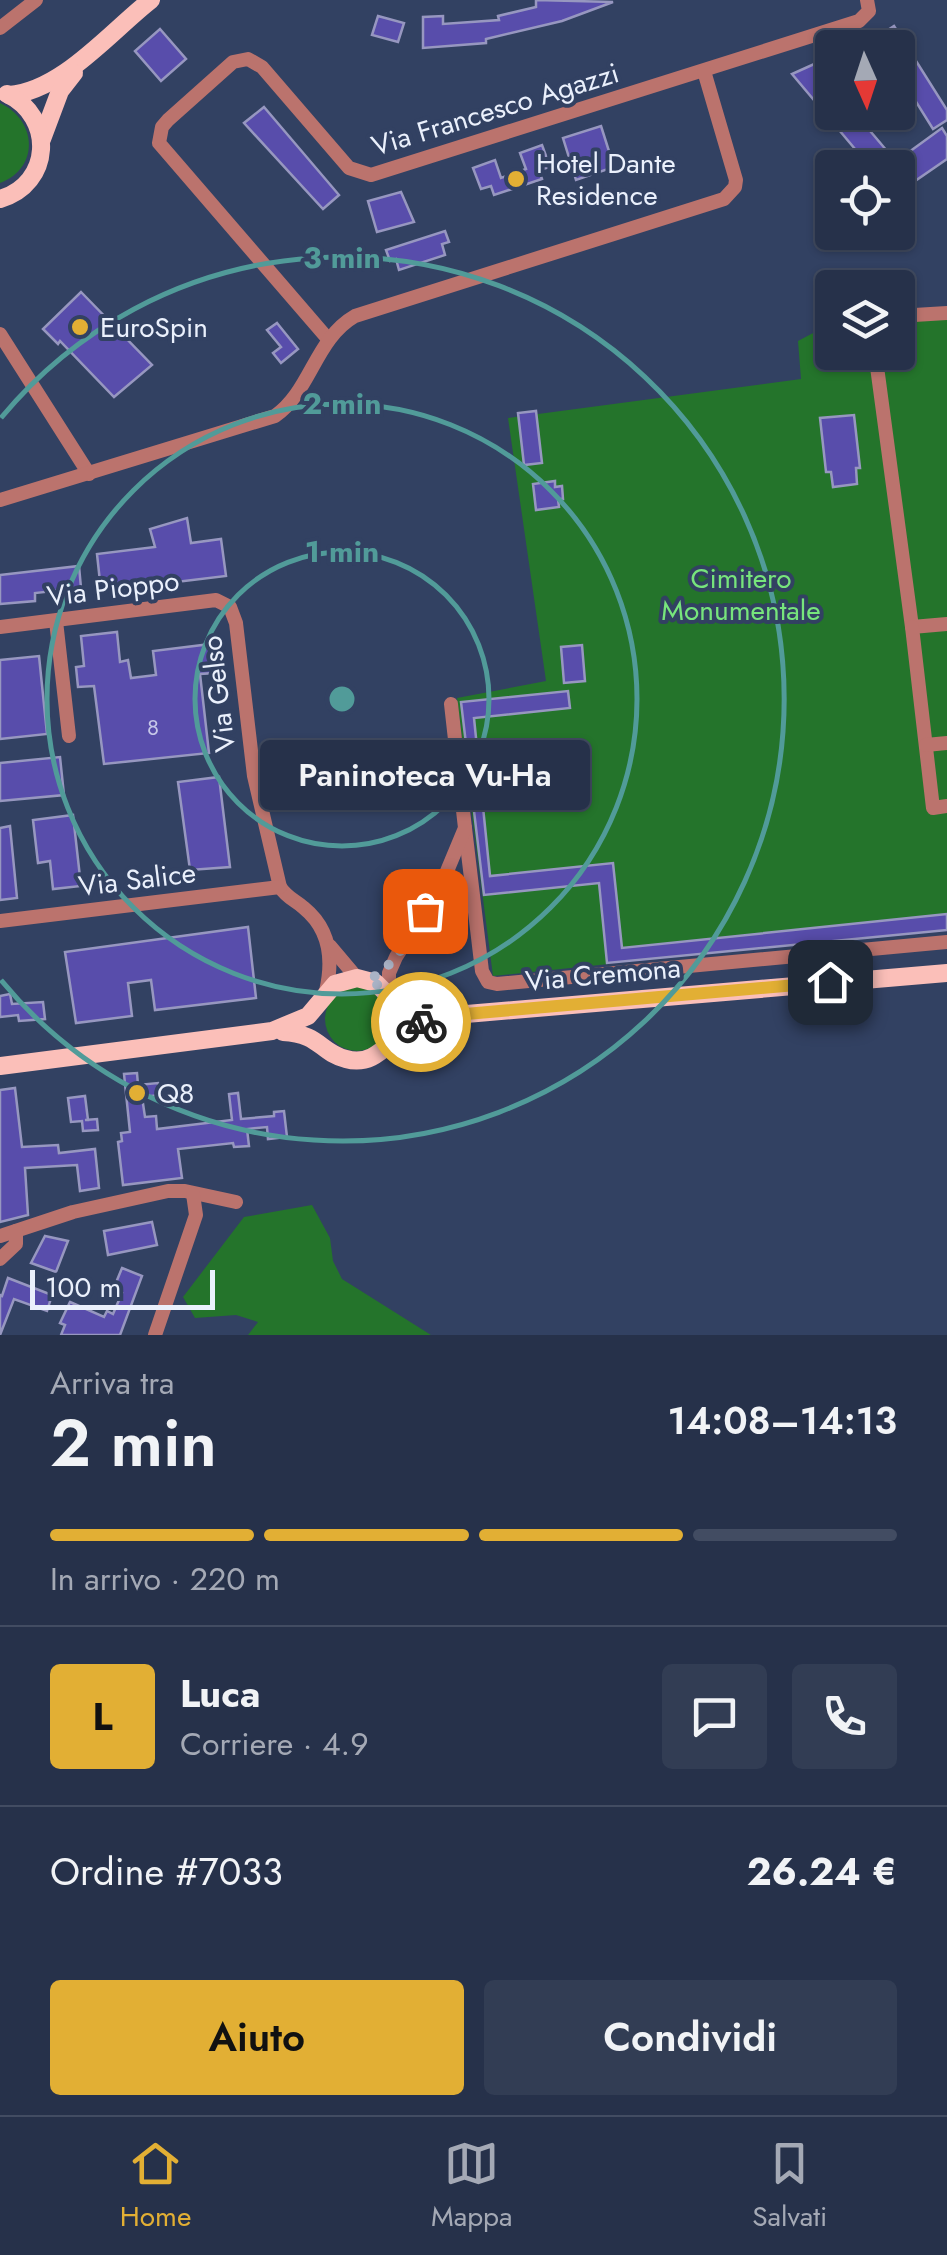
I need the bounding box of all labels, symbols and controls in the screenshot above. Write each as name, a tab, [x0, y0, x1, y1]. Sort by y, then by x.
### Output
north arrow	[815, 30, 915, 130]
map controls	[815, 30, 915, 370]
street label: Via Francesco Agazzi	[366, 52, 624, 167]
place label: Hotel Dante Residence	[536, 143, 676, 216]
button: locate	[815, 150, 915, 250]
marker: Hotel Dante Residence	[505, 168, 527, 190]
text: 3 min	[303, 236, 381, 279]
button: layers	[815, 270, 915, 370]
place label: EuroSpin	[100, 307, 208, 348]
marker: EuroSpin	[69, 316, 91, 338]
text: 2 min	[303, 382, 381, 425]
text: 1 min	[305, 530, 379, 573]
park label: Cimitero Monumentale	[661, 558, 821, 631]
street label: Via Pioppo	[45, 560, 181, 617]
street label: Via Gelso	[191, 633, 246, 754]
centre of rings	[324, 681, 360, 717]
house number: 8	[147, 711, 159, 743]
callout: Paninoteca Vu-Ha	[260, 741, 590, 811]
text: Paninoteca Vu-Ha	[298, 752, 552, 798]
street label: Via Salice	[76, 852, 198, 907]
pin	[383, 869, 468, 954]
icon: bag	[398, 884, 453, 939]
pin	[788, 940, 873, 1025]
street label: Via Cremona	[524, 947, 682, 1002]
icon: home	[803, 955, 858, 1010]
courier	[371, 972, 471, 1072]
icon: bike	[394, 995, 449, 1050]
place label: Q8	[157, 1073, 194, 1114]
marker: Q8	[126, 1082, 148, 1104]
scale bar	[30, 1265, 215, 1310]
text: 100 m	[45, 1267, 121, 1308]
text: Arriva tra	[50, 1360, 175, 1406]
text: 14:08–14:13	[668, 1393, 897, 1448]
text: 2 min	[50, 1396, 217, 1490]
text: In arrivo · 220 m	[50, 1556, 280, 1602]
button: chat	[662, 1664, 767, 1769]
button: phone	[792, 1664, 897, 1769]
text: Luca	[180, 1666, 260, 1721]
text: L	[92, 1689, 113, 1744]
text: Corriere · 4.9	[180, 1721, 369, 1767]
text: Ordine #7033	[50, 1844, 283, 1899]
text: 26.24 €	[747, 1844, 897, 1899]
button: Aiuto	[50, 1980, 464, 2095]
button: Condividi	[484, 1980, 897, 2095]
tab: Home	[120, 2136, 191, 2237]
tab: Mappa	[431, 2136, 513, 2237]
tab: Salvati	[752, 2136, 827, 2237]

